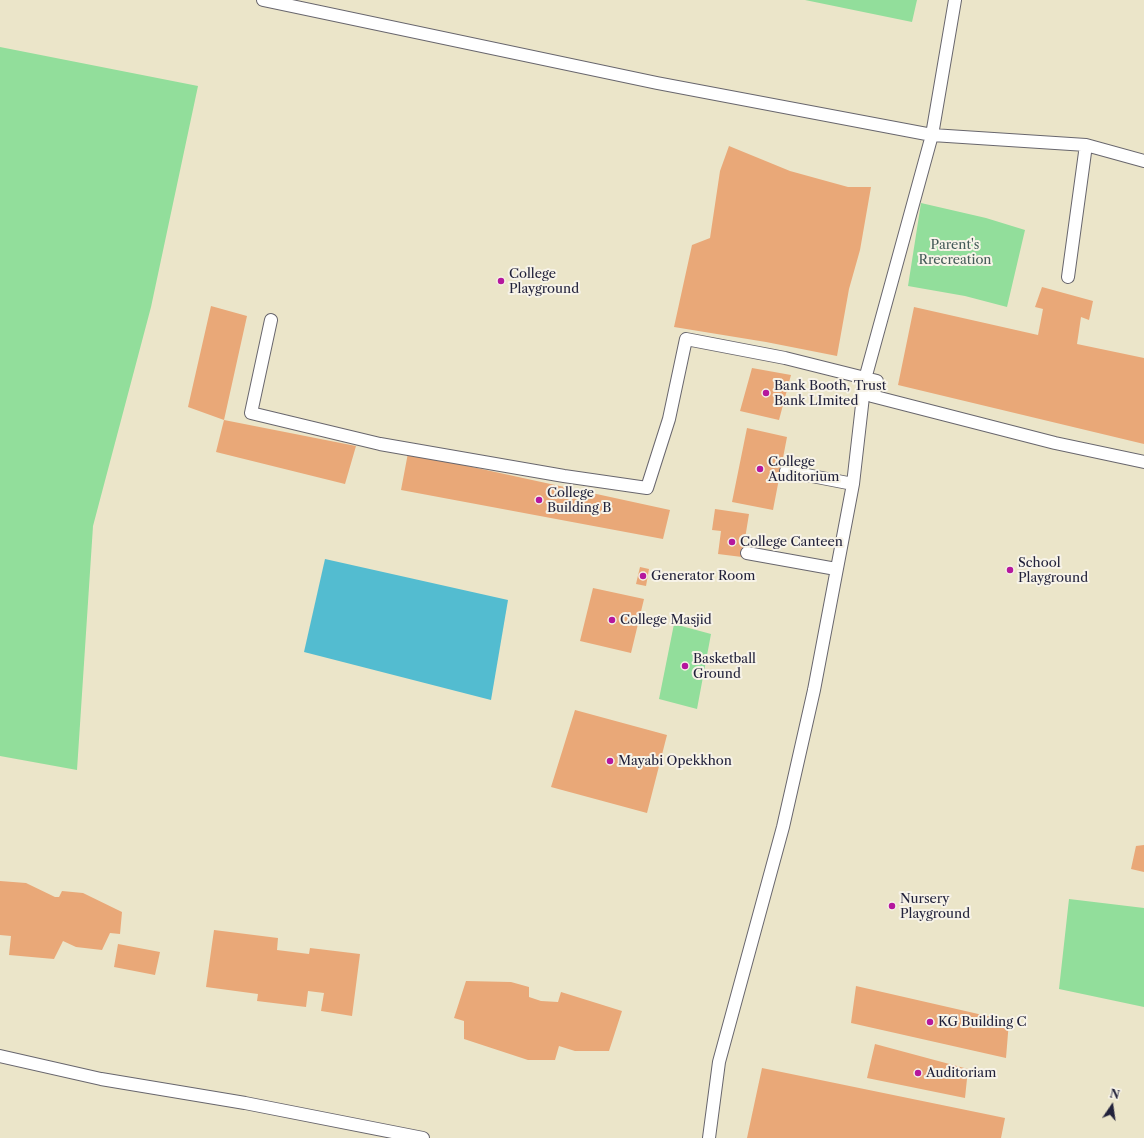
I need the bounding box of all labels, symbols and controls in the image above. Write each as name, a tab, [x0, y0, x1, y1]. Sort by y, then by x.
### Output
park label: Parent's Rrecreation	[918, 237, 992, 268]
place label: College Playground	[509, 266, 579, 297]
marker: College Playground	[496, 276, 506, 286]
place label: Bank Booth, Trust Bank LImited	[774, 378, 886, 409]
marker: Bank Booth, Trust Bank LImited	[761, 388, 771, 398]
place label: College Auditorium	[768, 454, 839, 485]
marker: College Auditorium	[755, 464, 765, 474]
place label: College Building B	[547, 485, 611, 516]
marker: College Building B	[534, 495, 544, 505]
place label: College Canteen	[740, 534, 843, 550]
marker: College Canteen	[727, 537, 737, 547]
place label: School Playground	[1018, 555, 1088, 586]
marker: School Playground	[1005, 565, 1015, 575]
place label: Generator Room	[651, 568, 755, 584]
marker: Generator Room	[638, 571, 648, 581]
place label: College Masjid	[620, 612, 712, 628]
marker: College Masjid	[607, 615, 617, 625]
place label: Basketball Ground	[693, 651, 756, 682]
marker: Basketball Ground	[680, 661, 690, 671]
place label: Mayabi Opekkhon	[618, 753, 732, 769]
marker: Mayabi Opekkhon	[605, 756, 615, 766]
place label: Nursery Playground	[900, 891, 970, 922]
marker: Nursery Playground	[887, 901, 897, 911]
place label: KG Building C	[938, 1014, 1027, 1030]
marker: KG Building C	[925, 1017, 935, 1027]
place label: Auditoriam	[926, 1065, 996, 1081]
marker: Auditoriam	[913, 1068, 923, 1078]
north arrow	[1092, 1086, 1132, 1126]
text: N	[1108, 1086, 1121, 1102]

